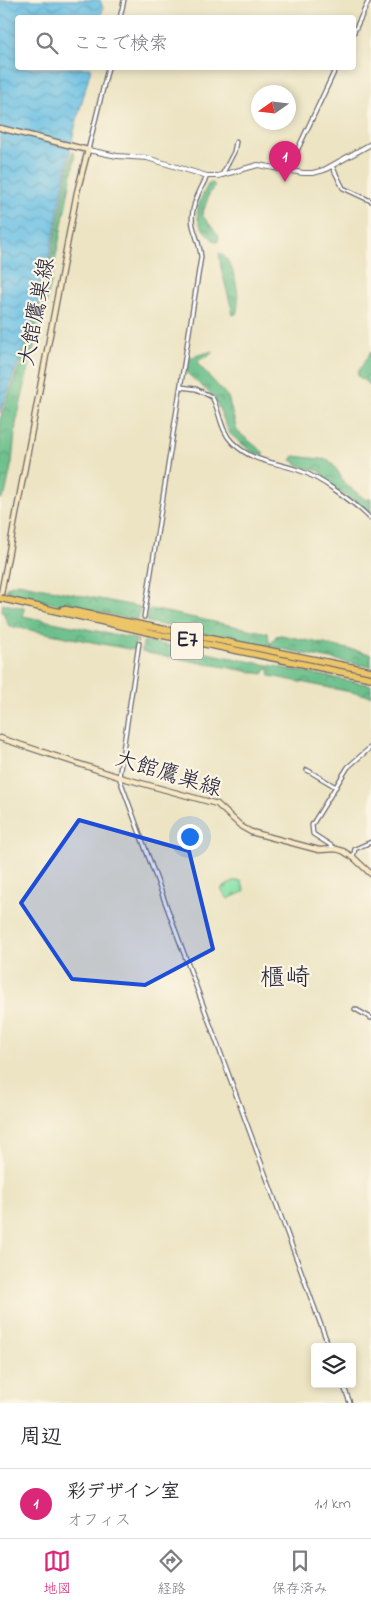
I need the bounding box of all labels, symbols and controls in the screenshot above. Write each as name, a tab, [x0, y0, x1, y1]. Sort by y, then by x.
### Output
search box	[15, 15, 356, 70]
icon: search	[33, 29, 61, 57]
text: ここで検索	[73, 31, 168, 58]
north arrow	[251, 85, 296, 130]
pin: 1	[269, 141, 301, 182]
street label: 大館鷹巣線	[12, 255, 64, 369]
road number: E7	[171, 622, 203, 659]
street label: 大館鷹巣線	[111, 744, 225, 806]
your location	[177, 824, 203, 850]
district label: 櫃崎	[260, 961, 310, 997]
map controls	[311, 1343, 356, 1388]
button: layers	[311, 1343, 356, 1388]
text: 周辺	[20, 1423, 62, 1453]
text: 彩デザイン室	[67, 1479, 180, 1506]
text: 1	[33, 1492, 39, 1516]
text: 1.1 km	[314, 1492, 351, 1516]
text: オフィス	[67, 1509, 131, 1533]
tab: 地図	[43, 1547, 71, 1600]
tab: 経路	[157, 1547, 185, 1600]
tab: 保存済み	[272, 1547, 328, 1600]

